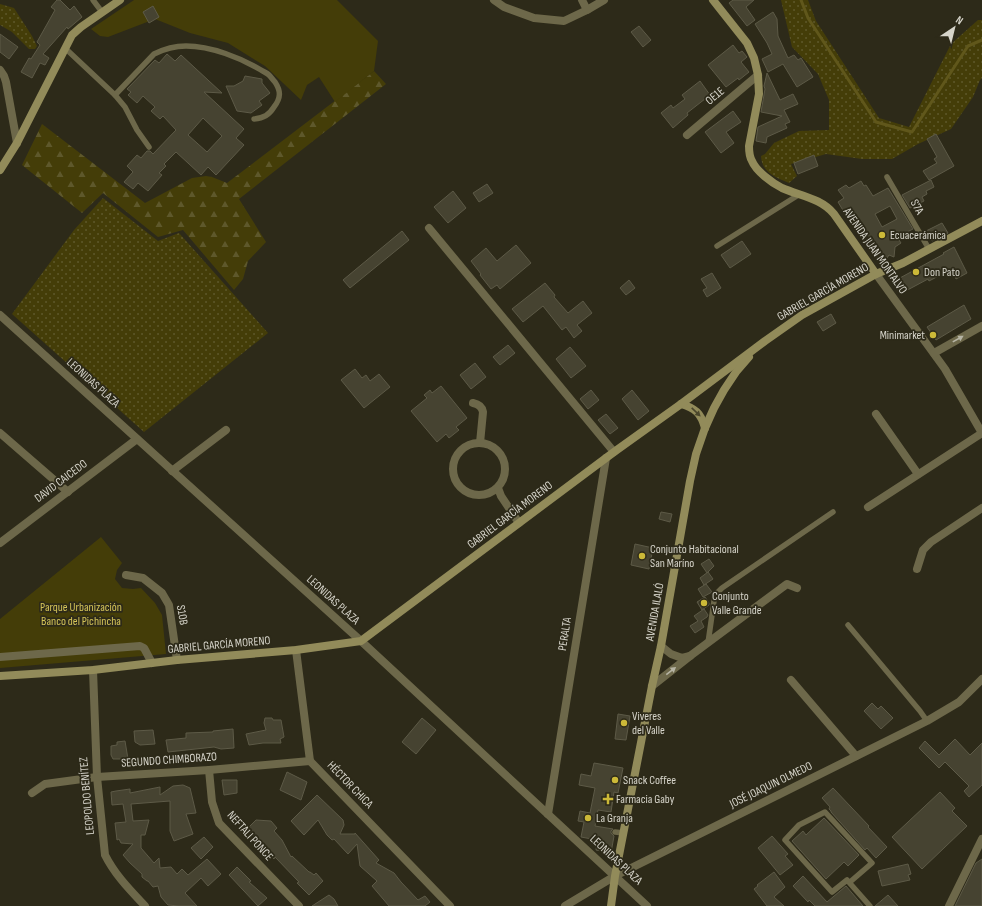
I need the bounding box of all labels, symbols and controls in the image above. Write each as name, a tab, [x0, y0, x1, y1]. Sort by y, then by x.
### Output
north arrow	[934, 8, 974, 48]
text: N	[953, 13, 966, 27]
street label: OE1E	[702, 84, 728, 108]
street label: S7A	[907, 197, 928, 218]
street label: AVENIDA JUAN MONTALVO	[839, 204, 910, 297]
place label: Ecuacerámica	[890, 228, 946, 243]
marker: Ecuacerámica	[877, 230, 887, 240]
street label: GABRIEL GARCÍA MORENO	[775, 260, 872, 324]
place label: Don Pato	[924, 265, 960, 280]
marker: Don Pato	[911, 267, 921, 277]
place label: Minimarket	[880, 328, 925, 343]
marker: Minimarket	[928, 330, 938, 340]
one-way arrow	[952, 336, 964, 343]
street label: LEONIDAS PLAZA	[63, 355, 123, 411]
one-way arrow	[691, 408, 701, 417]
street label: DAVID CAICEDO	[32, 456, 90, 506]
street label: GABRIEL GARCÍA MORENO	[464, 478, 556, 552]
place label: Conjunto Habitacional San Maríno	[650, 542, 739, 571]
marker: Conjunto Habitacional San Maríno	[637, 551, 647, 561]
street label: LEONIDAS PLAZA	[303, 572, 363, 628]
street label: AVENIDA ILALÓ	[642, 582, 667, 643]
place label: Conjunto Valle Grande	[712, 589, 762, 618]
marker: Conjunto Valle Grande	[699, 598, 709, 608]
park label: Parque Urbanización Banco del Pichincha	[40, 600, 122, 629]
street label: S10B	[173, 604, 191, 626]
street label: PERALTA	[555, 615, 575, 652]
street label: GABRIEL GARCÍA MORENO	[167, 633, 271, 657]
one-way arrow	[666, 666, 677, 675]
place label: Viveres del Valle	[632, 709, 665, 738]
marker: Viveres del Valle	[619, 718, 629, 728]
street label: SEGUNDO CHIMBORAZO	[121, 749, 217, 771]
street label: LEOPOLDO BENÍTEZ	[76, 757, 98, 835]
street label: HÉCTOR CHICA	[324, 758, 377, 812]
street label: JOSÉ JOAQUIN OLMEDO	[726, 758, 815, 812]
place label: Snack Coffee	[623, 773, 676, 788]
marker: Snack Coffee	[610, 775, 620, 785]
place label: Farmacia Gaby	[616, 792, 675, 807]
marker: Farmacia Gaby	[603, 794, 613, 804]
street label: NEFTALI PONCE	[224, 808, 276, 864]
place label: La Granja	[596, 811, 633, 826]
marker: La Granja	[583, 813, 593, 823]
street label: LEONIDAS PLAZA	[587, 832, 646, 889]

